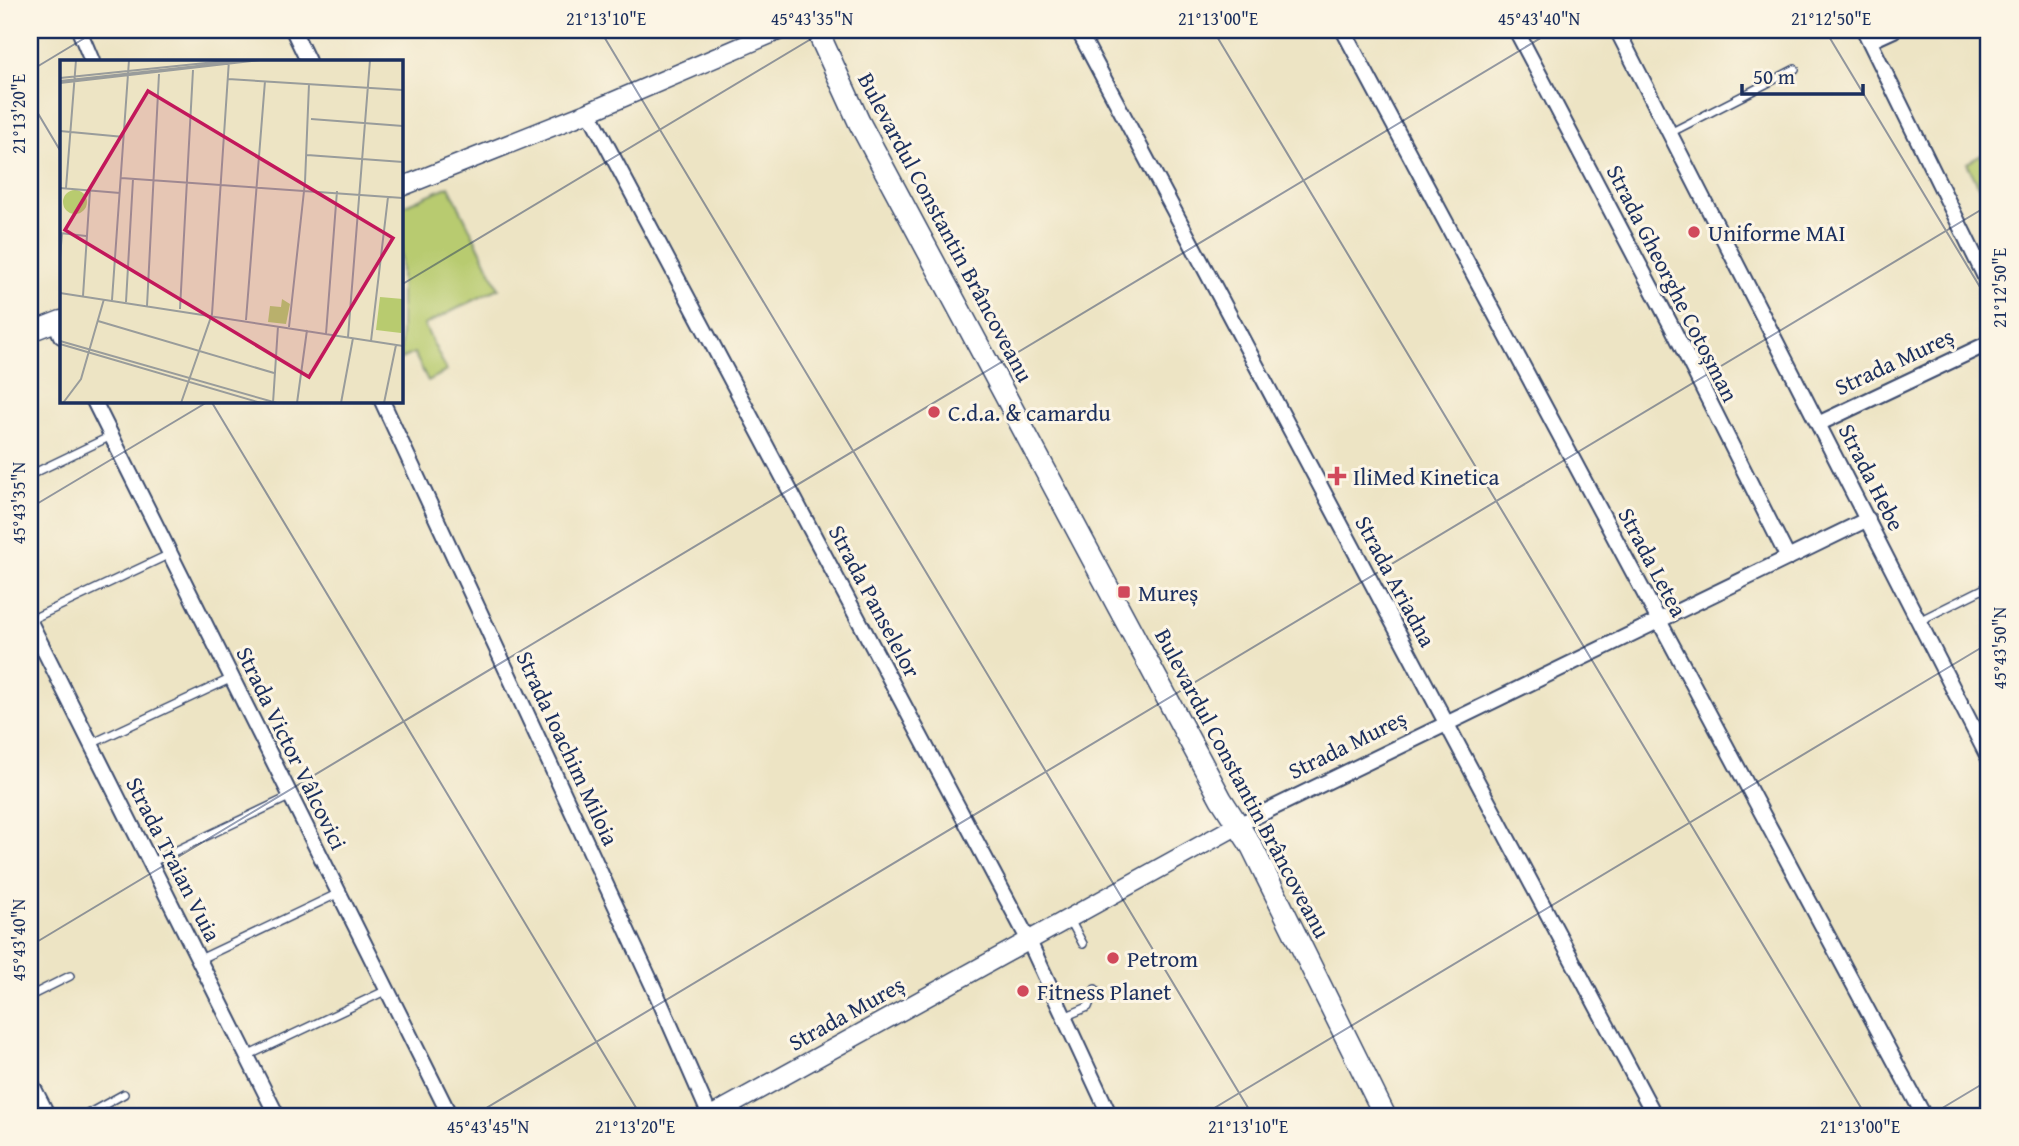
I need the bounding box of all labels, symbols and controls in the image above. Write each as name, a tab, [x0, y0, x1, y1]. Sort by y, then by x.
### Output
text: 21°13'10"E	[566, 5, 646, 32]
text: 45°43'35"N	[771, 5, 854, 32]
text: 21°13'00"E	[1178, 5, 1258, 32]
text: 45°43'40"N	[1498, 5, 1581, 32]
text: 21°12'50"E	[1791, 5, 1871, 32]
scale bar	[1742, 52, 1863, 96]
inset map	[60, 60, 402, 402]
text: 50 m	[1753, 61, 1795, 92]
street label: Bulevardul Constantin Brâncoveanu	[850, 66, 1042, 388]
text: 21°13'20"E	[5, 74, 32, 154]
street label: Strada Gheorghe Cotoșman	[1599, 159, 1747, 407]
place label: Uniforme MAI	[1708, 216, 1846, 249]
marker: Uniforme MAI	[1686, 224, 1702, 240]
text: 21°12'50"E	[1986, 248, 2013, 328]
street label: Strada Mureș	[1829, 319, 1959, 403]
place label: C.d.a. & camardu	[948, 396, 1111, 429]
marker: C.d.a. & camardu	[926, 404, 942, 420]
street label: Strada Hebe	[1831, 418, 1913, 536]
place label: IliMed Kinetica	[1353, 460, 1500, 493]
text: 45°43'35"N	[5, 461, 32, 544]
marker: IliMed Kinetica	[1327, 466, 1347, 486]
street label: Strada Letea	[1610, 502, 1696, 623]
street label: Strada Ariadna	[1348, 509, 1445, 653]
street label: Strada Panselelor	[821, 519, 929, 684]
place label: Mureș	[1138, 576, 1198, 609]
marker: Mureș	[1116, 584, 1132, 600]
text: 45°43'50"N	[1986, 606, 2013, 689]
street label: Bulevardul Constantin Brâncoveanu	[1147, 622, 1339, 944]
street label: Strada Victor Vâlcovici	[228, 641, 356, 855]
street label: Strada Ioachim Miloia	[508, 645, 628, 851]
street label: Strada Mureș	[1282, 701, 1412, 787]
street label: Strada Traian Vuia	[118, 771, 230, 947]
text: 45°43'40"N	[5, 898, 32, 981]
place label: Petrom	[1127, 942, 1198, 975]
marker: Petrom	[1105, 950, 1121, 966]
street label: Strada Mureș	[782, 968, 910, 1058]
place label: Fitness Planet	[1037, 975, 1171, 1008]
marker: Fitness Planet	[1015, 983, 1031, 999]
text: 45°43'45"N	[447, 1113, 530, 1140]
text: 21°13'20"E	[595, 1113, 675, 1140]
text: 21°13'10"E	[1208, 1113, 1288, 1140]
text: 21°13'00"E	[1820, 1113, 1900, 1140]

